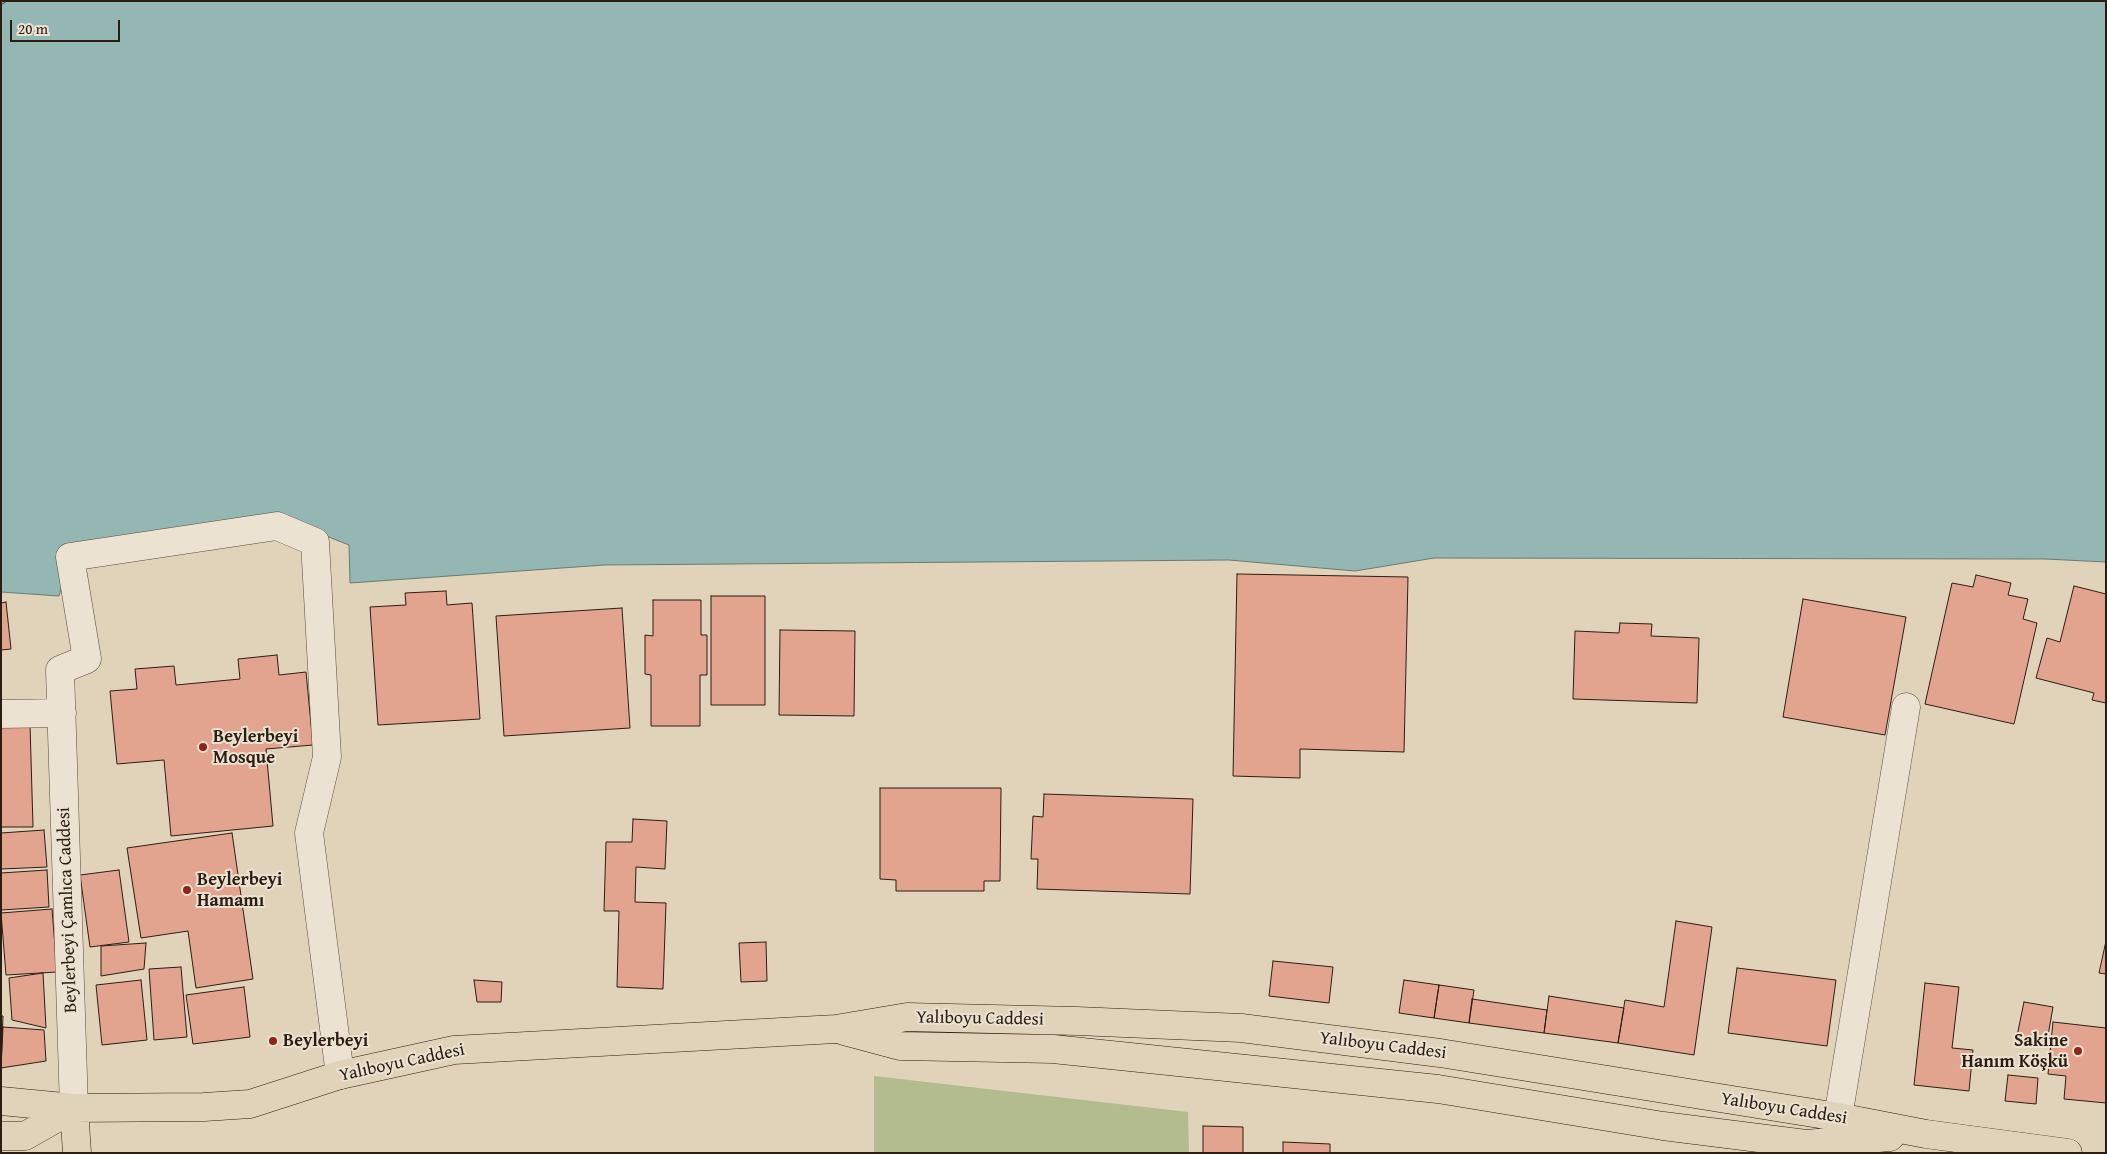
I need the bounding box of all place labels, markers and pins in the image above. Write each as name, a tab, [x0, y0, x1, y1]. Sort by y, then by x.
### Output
place label: Beylerbeyi Mosque	[213, 726, 298, 769]
marker: Beylerbeyi Mosque	[197, 741, 209, 753]
place label: Beylerbeyi Hamamı	[197, 869, 282, 912]
marker: Beylerbeyi Hamamı	[181, 884, 193, 896]
place label: Beylerbeyi	[283, 1030, 368, 1052]
place label: Sakine Hanım Köşkü	[1961, 1030, 2068, 1072]
marker: Beylerbeyi	[267, 1035, 279, 1047]
marker: Sakine Hanım Köşkü	[2072, 1045, 2084, 1057]

